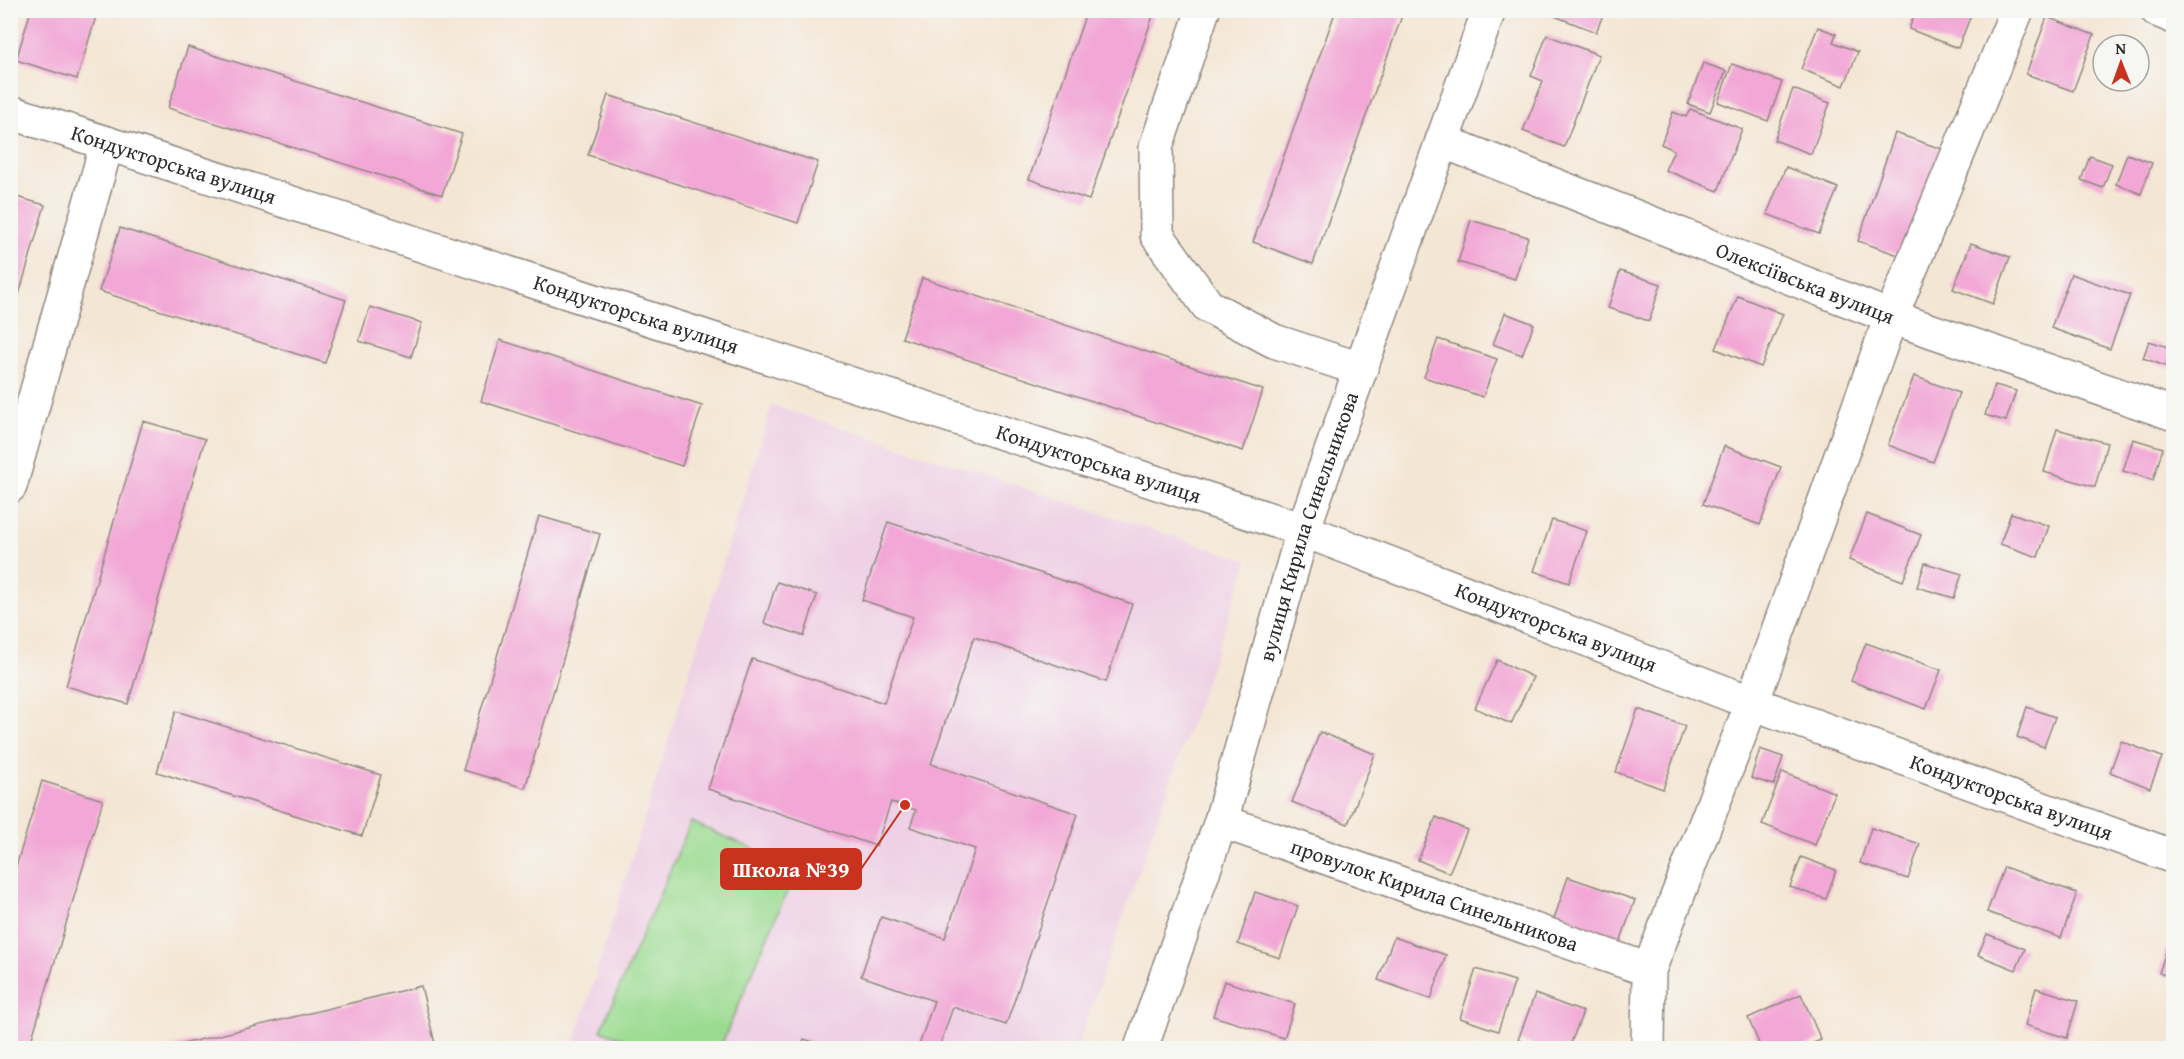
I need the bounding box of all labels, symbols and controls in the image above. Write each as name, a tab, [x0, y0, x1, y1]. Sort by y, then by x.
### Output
north arrow	[2091, 33, 2151, 93]
text: N	[2115, 36, 2127, 60]
street label: Кондукторська вулиця	[67, 117, 281, 212]
street label: Олексіївська вулиця	[1711, 234, 1899, 332]
street label: Кондукторська вулиця	[530, 266, 743, 362]
street label: вулиця Кирила Синельникова	[1251, 387, 1366, 665]
street label: Кондукторська вулиця	[992, 416, 1205, 511]
street label: Кондукторська вулиця	[1451, 574, 1662, 680]
street label: Кондукторська вулиця	[1906, 746, 2117, 848]
street label: провулок Кирила Синельникова	[1287, 830, 1582, 959]
callout: Школа №39	[721, 849, 861, 889]
text: Школа №39	[733, 853, 849, 885]

